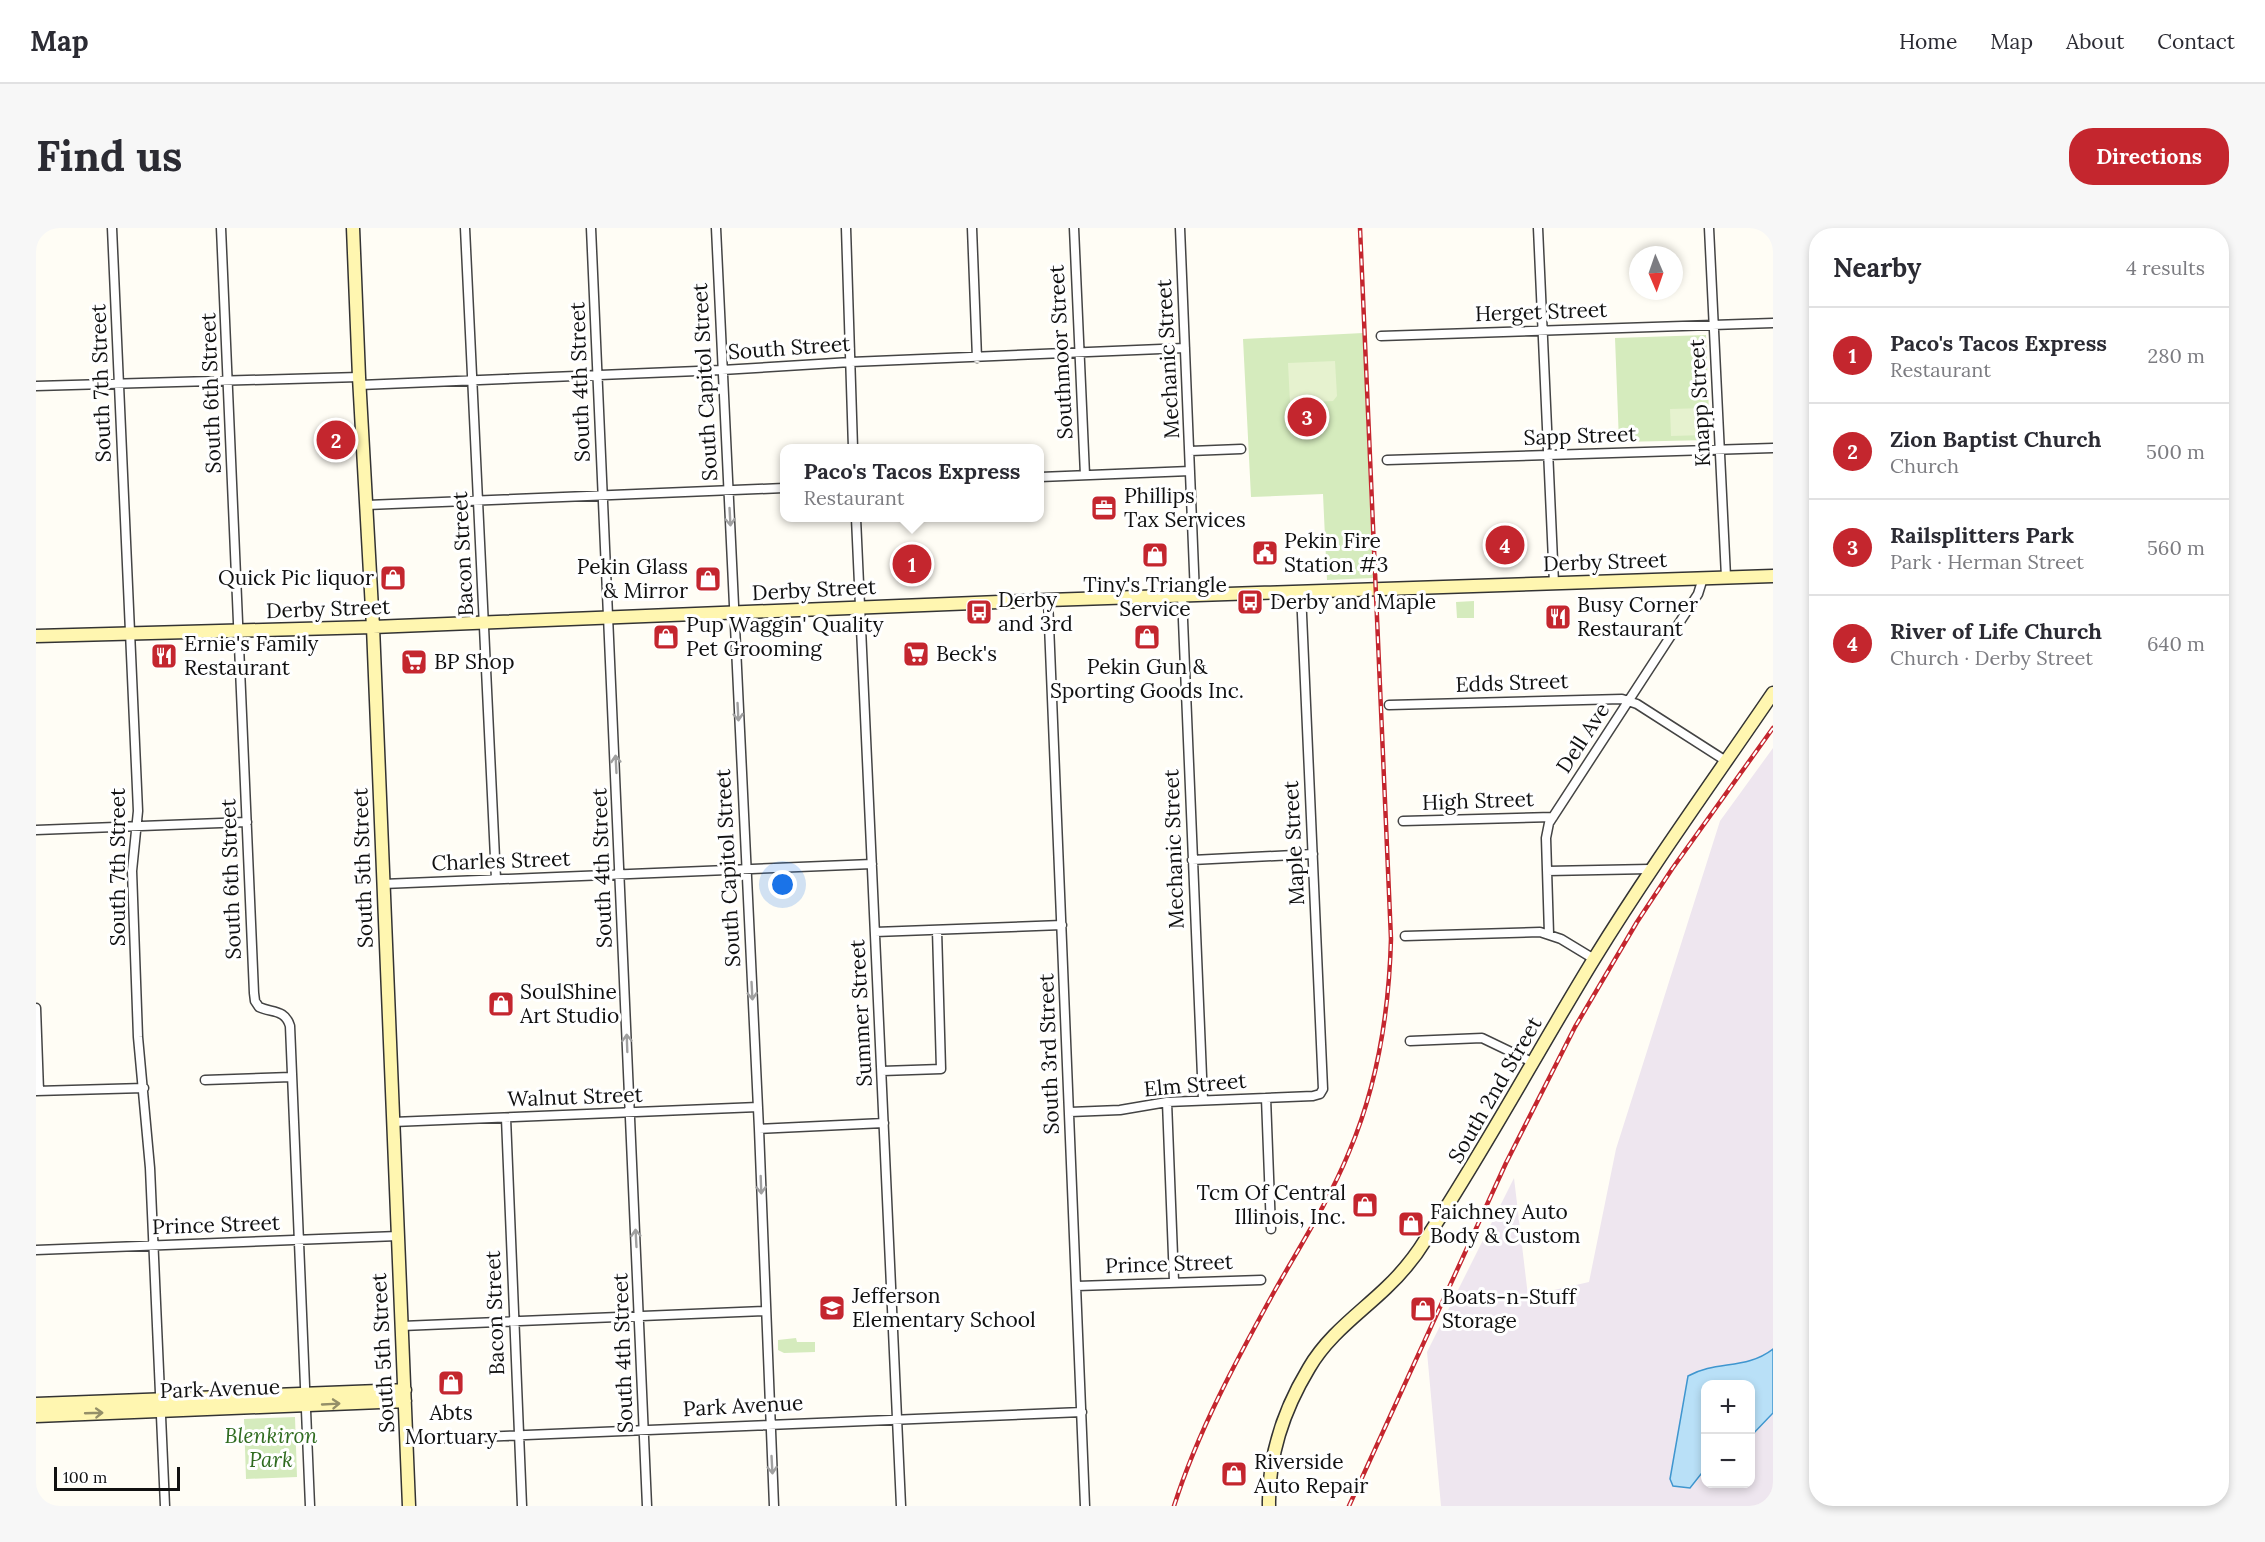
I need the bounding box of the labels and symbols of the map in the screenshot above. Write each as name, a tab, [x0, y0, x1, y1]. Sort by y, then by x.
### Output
north arrow	[1629, 246, 1683, 300]
street label: Southmoor Street	[1042, 263, 1079, 440]
street label: Mechanic Street	[1150, 278, 1185, 440]
street label: South Capitol Street	[686, 281, 723, 482]
street label: Herget Street	[1474, 296, 1608, 327]
street label: South 4th Street	[563, 301, 596, 462]
street label: South 7th Street	[84, 303, 117, 463]
street label: South 6th Street	[194, 311, 227, 474]
street label: South Street	[727, 330, 852, 365]
street label: Knapp Street	[1683, 338, 1716, 468]
pin: 3	[1288, 394, 1326, 440]
pin: 2	[316, 418, 356, 462]
street label: Sapp Street	[1523, 420, 1638, 451]
place label: Phillips Tax Services	[1124, 482, 1246, 533]
street label: Bacon Street	[446, 490, 479, 617]
office icon: Phillips Tax Services	[1089, 493, 1119, 523]
one-way arrow	[724, 507, 735, 527]
pin: 4	[1486, 522, 1524, 568]
place label: Pekin Fire Station #3	[1284, 527, 1388, 578]
public building icon: Pekin Fire Station #3	[1250, 538, 1280, 568]
shop icon: Tiny's Triangle Service	[1140, 540, 1170, 570]
pin: 1	[892, 542, 932, 586]
street label: Derby Street	[1542, 546, 1668, 577]
place label: Pekin Glass & Mirror	[577, 553, 688, 604]
shop icon: Quick Pic liquor	[378, 563, 408, 593]
place label: Quick Pic liquor	[218, 564, 374, 591]
shop icon: Pekin Glass & Mirror	[693, 564, 723, 594]
place label: Tiny's Triangle Service	[1083, 571, 1227, 622]
street label: Derby Street	[751, 573, 878, 606]
place label: Derby and 3rd	[998, 586, 1073, 637]
bus stop icon: Derby and Maple	[1235, 587, 1265, 617]
place label: Derby and Maple	[1270, 588, 1436, 615]
place label: Busy Corner Restaurant	[1577, 591, 1698, 642]
street label: Derby Street	[265, 593, 391, 624]
bus stop icon: Derby and 3rd	[964, 597, 994, 627]
restaurant icon: Busy Corner Restaurant	[1543, 602, 1573, 632]
place label: Pup Waggin' Quality Pet Grooming	[686, 611, 884, 662]
shop icon: Pup Waggin' Quality Pet Grooming	[651, 622, 681, 652]
shop icon: Pekin Gun & Sporting Goods Inc.	[1132, 622, 1162, 652]
place label: Ernie's Family Restaurant	[184, 630, 318, 681]
supermarket icon: Beck's	[901, 639, 931, 669]
place label: Beck's	[936, 640, 997, 667]
restaurant icon: Ernie's Family Restaurant	[149, 641, 179, 671]
supermarket icon: BP Shop	[399, 647, 429, 677]
place label: BP Shop	[434, 648, 514, 675]
place label: Pekin Gun & Sporting Goods Inc.	[1050, 653, 1244, 704]
street label: Edds Street	[1455, 667, 1570, 698]
street label: Dell Ave	[1550, 697, 1615, 778]
one-way arrow	[733, 701, 744, 721]
one-way arrow	[610, 755, 622, 775]
street label: South Capitol Street	[709, 767, 746, 968]
street label: Mechanic Street	[1157, 768, 1190, 929]
street label: Maple Street	[1277, 779, 1310, 906]
street label: High Street	[1422, 785, 1535, 816]
street label: South 7th Street	[104, 787, 131, 946]
street label: South 5th Street	[346, 787, 379, 949]
street label: South 4th Street	[585, 787, 618, 948]
street label: South 6th Street	[214, 797, 247, 960]
street label: Charles Street	[431, 845, 572, 876]
your location	[768, 870, 797, 899]
street label: Summer Street	[843, 938, 878, 1087]
street label: South 3rd Street	[1032, 972, 1065, 1135]
place label: SoulShine Art Studio	[519, 978, 619, 1029]
one-way arrow	[746, 980, 757, 1000]
shop icon: SoulShine Art Studio	[486, 989, 516, 1019]
street label: South 2nd Street	[1442, 1011, 1548, 1168]
one-way arrow	[622, 1033, 633, 1053]
street label: Elm Street	[1143, 1067, 1248, 1102]
street label: Walnut Street	[507, 1081, 644, 1112]
one-way arrow	[755, 1175, 766, 1195]
place label: Tcm Of Central Illinois, Inc.	[1197, 1179, 1346, 1230]
shop icon: Tcm Of Central Illinois, Inc.	[1350, 1190, 1380, 1220]
place label: Faichney Auto Body & Custom	[1430, 1198, 1581, 1249]
street label: Prince Street	[152, 1209, 281, 1240]
shop icon: Faichney Auto Body & Custom	[1396, 1209, 1426, 1239]
one-way arrow	[630, 1228, 642, 1248]
street label: Prince Street	[1105, 1248, 1234, 1279]
street label: Bacon Street	[479, 1249, 510, 1376]
street label: South 5th Street	[365, 1271, 400, 1434]
street label: South 4th Street	[606, 1272, 639, 1433]
place label: Jefferson Elementary School	[851, 1282, 1036, 1333]
place label: Boats-n-Stuff Storage	[1442, 1283, 1578, 1334]
school or university icon: Jefferson Elementary School	[817, 1293, 847, 1323]
shop icon: Boats-n-Stuff Storage	[1408, 1294, 1438, 1324]
shop icon: Abts Mortuary	[436, 1368, 466, 1398]
street label: Park Avenue	[159, 1373, 281, 1404]
street label: Park Avenue	[682, 1389, 804, 1422]
one-way arrow	[321, 1398, 341, 1409]
place label: Abts Mortuary	[405, 1399, 497, 1450]
one-way arrow	[84, 1408, 104, 1419]
park label: Blenkiron Park	[225, 1422, 317, 1473]
place label: Riverside Auto Repair	[1253, 1448, 1368, 1499]
one-way arrow	[767, 1455, 778, 1475]
shop icon: Riverside Auto Repair	[1219, 1459, 1249, 1489]
scale bar	[54, 1464, 180, 1492]

